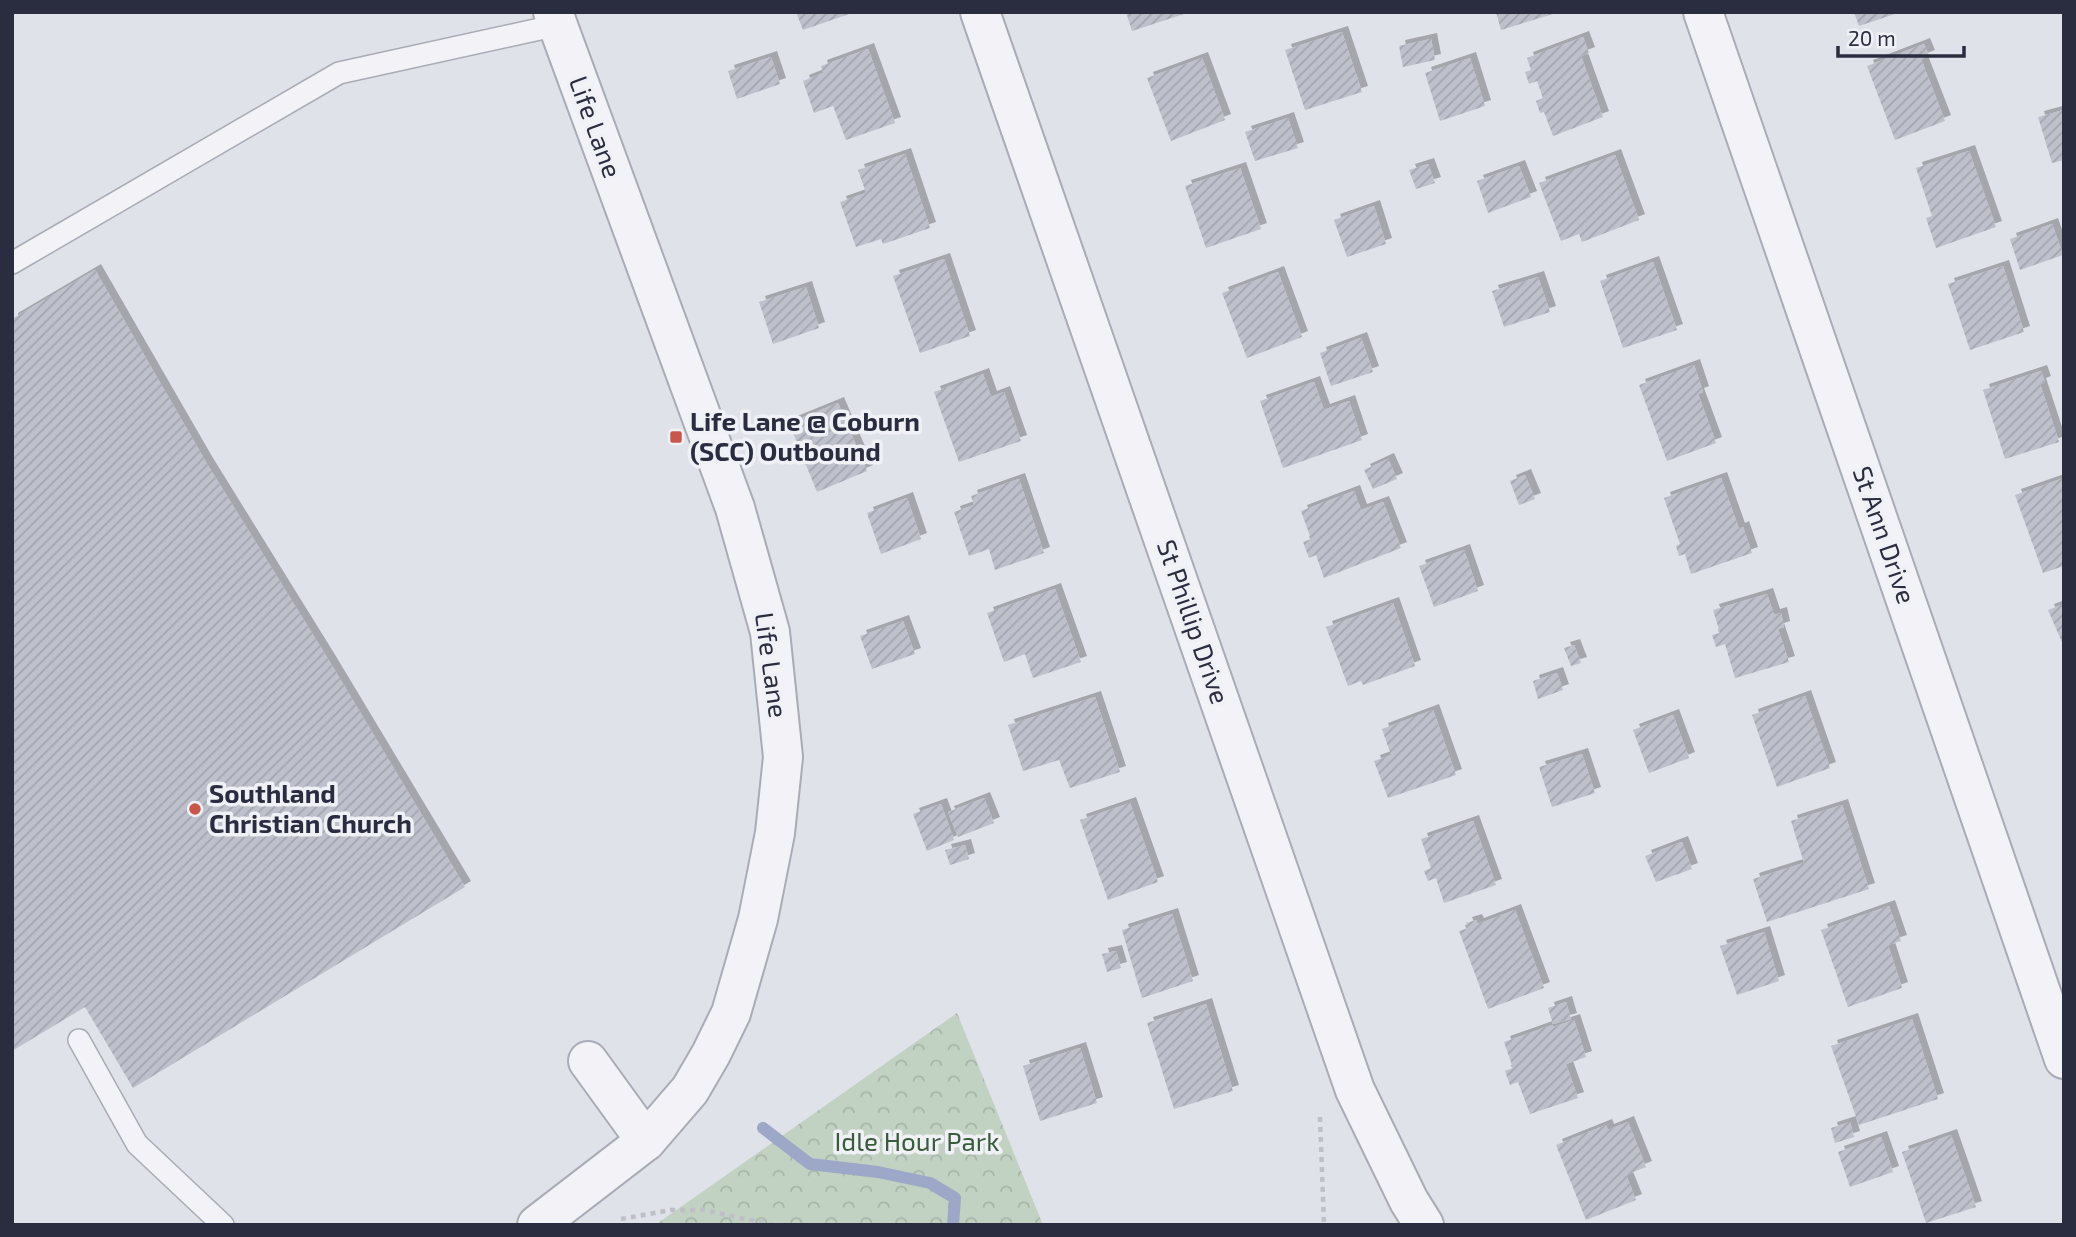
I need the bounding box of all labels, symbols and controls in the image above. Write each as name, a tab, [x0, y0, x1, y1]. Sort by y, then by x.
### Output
scale bar	[1838, 14, 1964, 58]
text: 20 m	[1848, 25, 1896, 50]
street label: Life Lane	[564, 71, 629, 182]
place label: Life Lane @ Coburn (SCC) Outbound	[690, 405, 920, 466]
marker: Life Lane @ Coburn (SCC) Outbound	[668, 429, 684, 445]
street label: St Ann Drive	[1847, 462, 1923, 607]
street label: St Phillip Drive	[1152, 535, 1237, 708]
street label: Life Lane	[750, 610, 795, 719]
place label: Southland Christian Church	[209, 777, 412, 838]
marker: Southland Christian Church	[187, 801, 203, 817]
park label: Idle Hour Park	[835, 1125, 1000, 1156]

